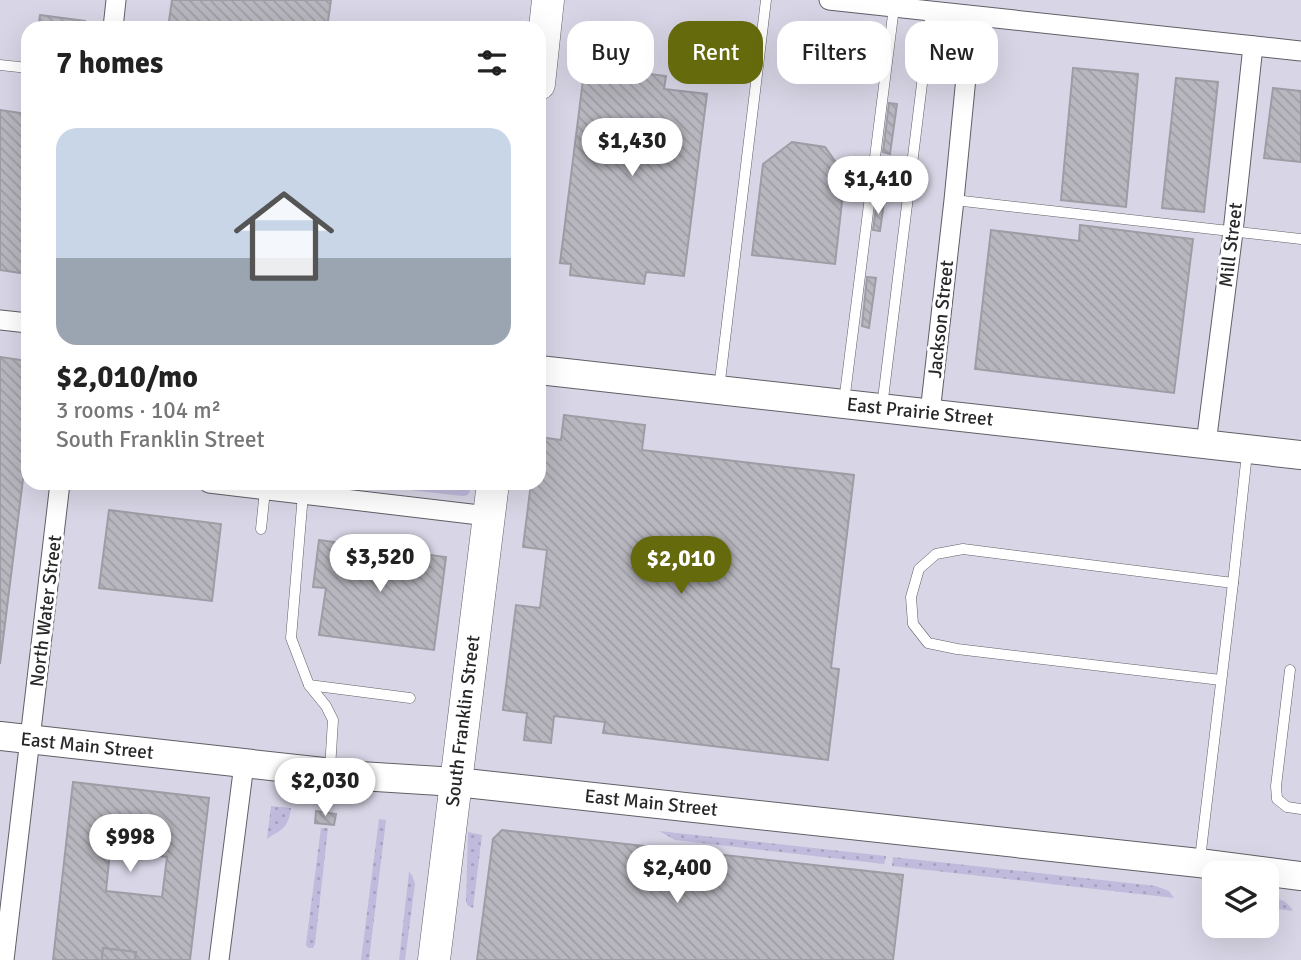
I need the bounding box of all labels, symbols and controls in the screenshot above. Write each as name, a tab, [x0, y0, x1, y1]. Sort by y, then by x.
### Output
chip: Buy	[567, 21, 654, 84]
chip: Rent	[668, 21, 763, 84]
chip: Filters	[777, 21, 891, 84]
chip: New	[905, 21, 998, 84]
icon: filters	[473, 44, 511, 82]
text: 7 homes	[56, 45, 163, 82]
pin: $1,430	[575, 118, 689, 178]
text: $1,430	[598, 126, 666, 155]
pin: $1,410	[821, 156, 935, 216]
text: $1,410	[844, 164, 912, 193]
icon: home	[221, 173, 347, 299]
street label: Mill Street	[1214, 201, 1248, 289]
street label: Jackson Street	[923, 259, 959, 379]
text: $2,010/mo	[56, 359, 198, 396]
street label: East Prairie Street	[846, 392, 995, 432]
text: 3 rooms · 104 m²	[56, 396, 221, 425]
text: South Franklin Street	[56, 425, 265, 454]
street label: North Water Street	[25, 533, 67, 688]
pin: $3,520	[323, 534, 437, 594]
pin: $2,010	[624, 536, 738, 596]
text: $3,520	[346, 542, 414, 571]
text: $2,010	[647, 544, 715, 573]
street label: South Franklin Street	[441, 634, 485, 808]
street label: East Main Street	[19, 727, 155, 765]
pin: $2,030	[268, 758, 382, 818]
text: $2,030	[291, 766, 359, 795]
street label: East Main Street	[583, 784, 719, 822]
pin: $998	[89, 814, 171, 874]
text: $998	[105, 822, 155, 851]
pin: $2,400	[620, 846, 734, 905]
text: $2,400	[643, 853, 711, 882]
map controls	[1202, 861, 1279, 938]
button: layers	[1202, 861, 1279, 938]

